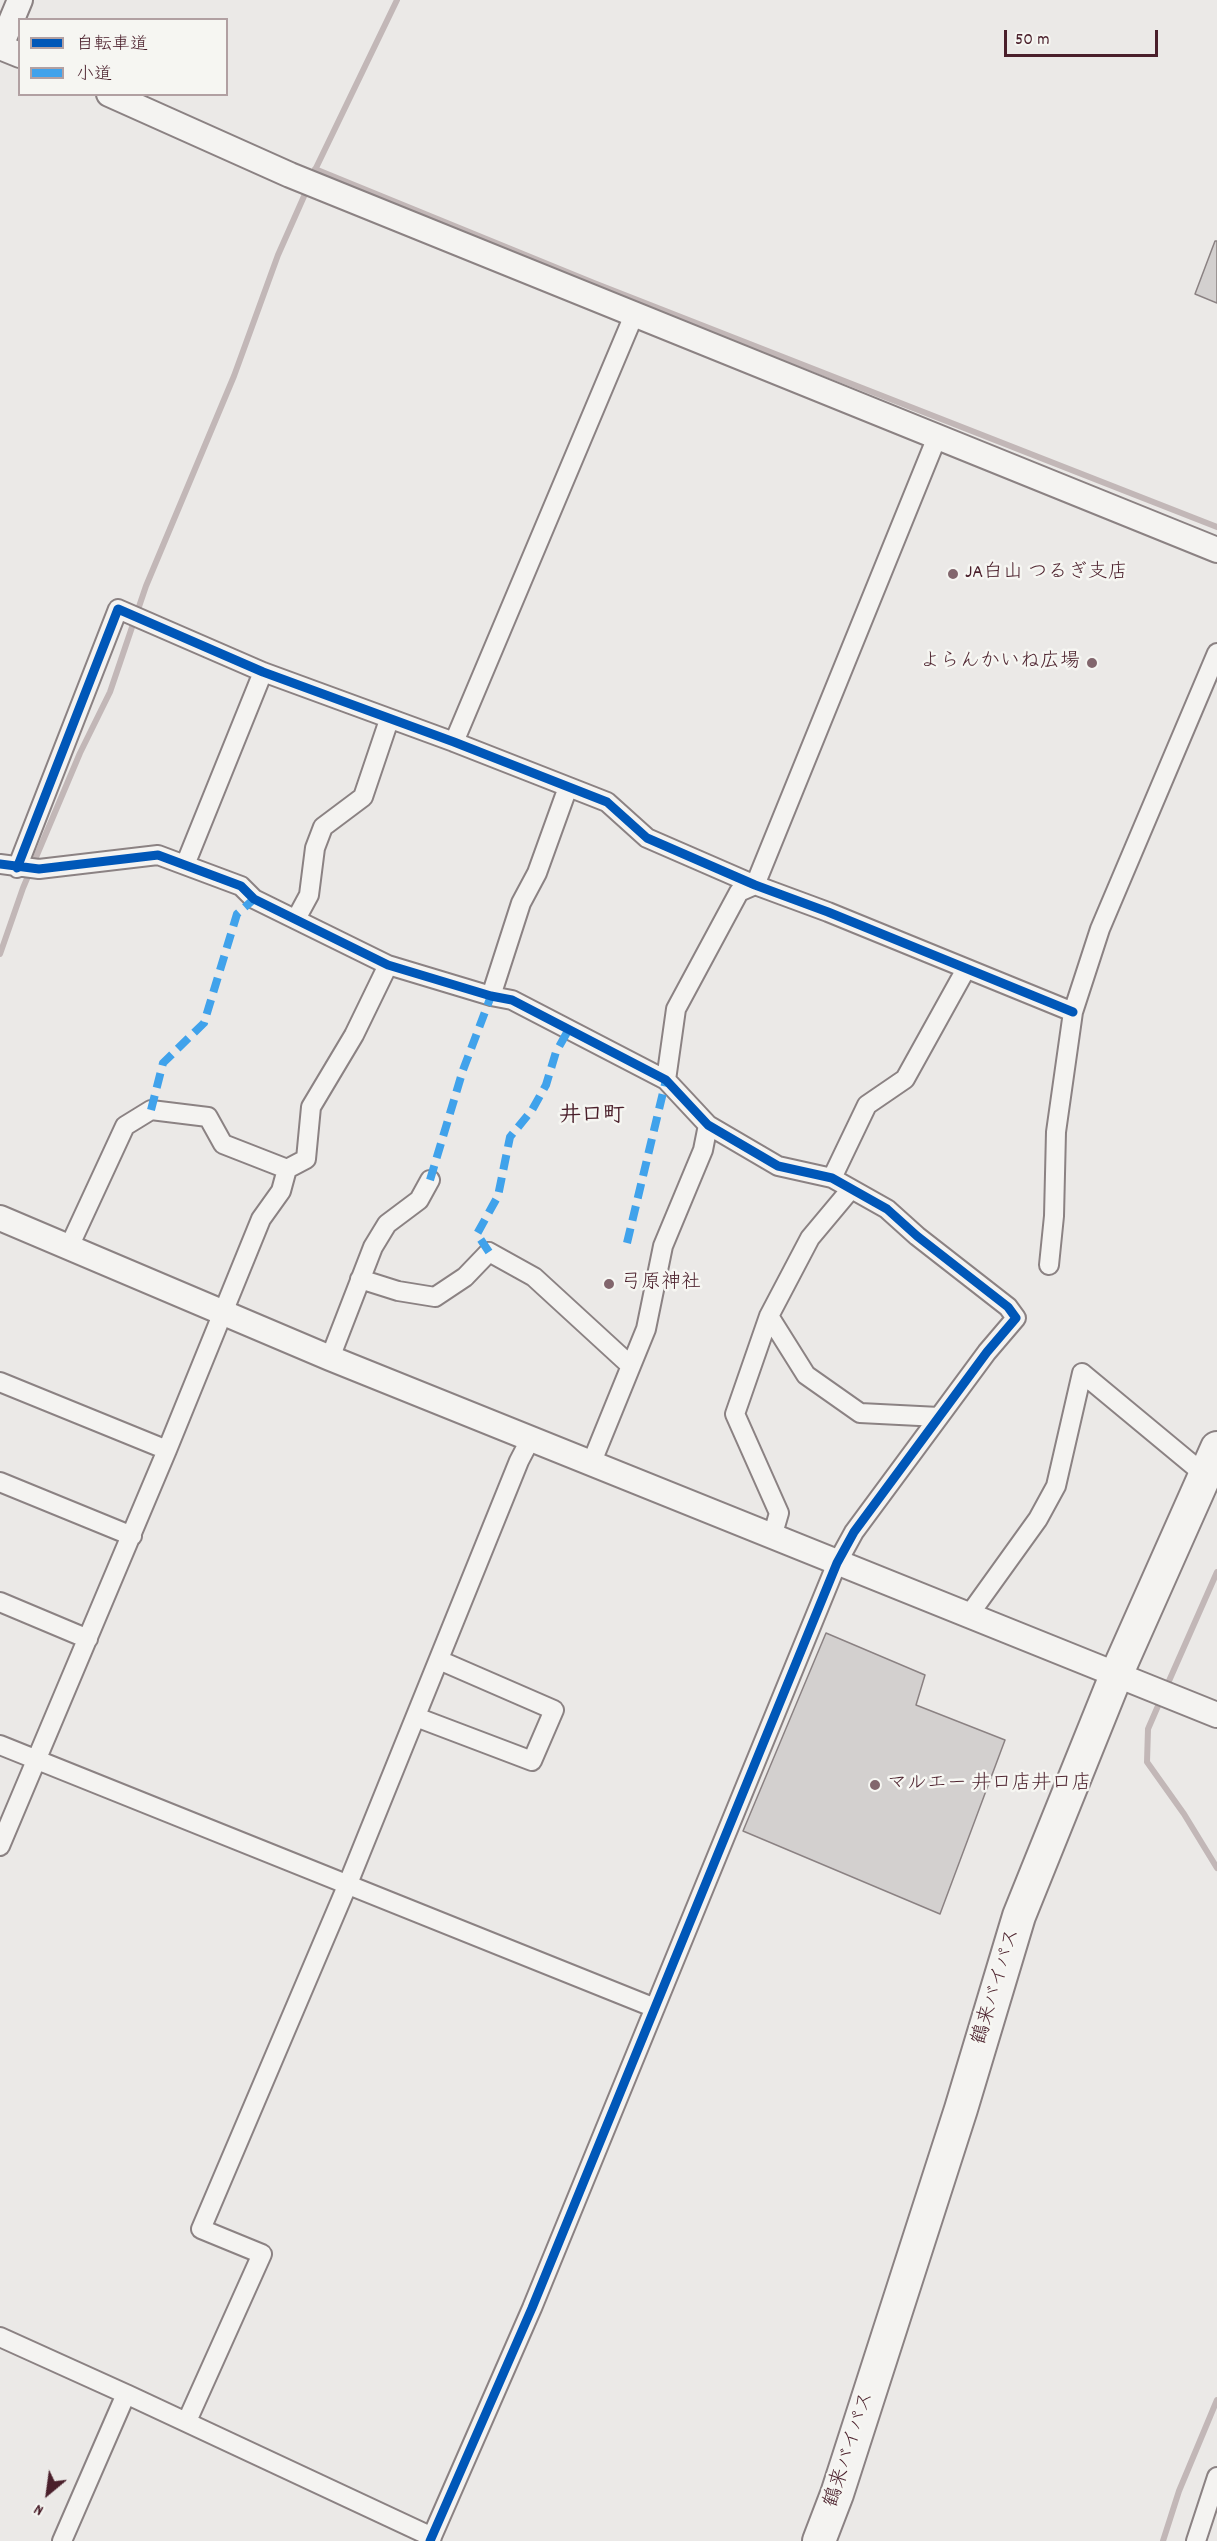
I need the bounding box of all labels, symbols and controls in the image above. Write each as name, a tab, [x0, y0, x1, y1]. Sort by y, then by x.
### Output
legend	[18, 18, 228, 96]
scale bar	[1007, 18, 1162, 56]
text: 50 m	[1015, 28, 1050, 53]
text: 自転車道	[76, 33, 148, 58]
text: 小道	[76, 63, 112, 88]
place label: JA白山 つるぎ支店	[965, 562, 1128, 586]
marker: JA白山 つるぎ支店	[946, 567, 960, 581]
place label: よらんかいね広場	[920, 651, 1080, 675]
marker: よらんかいね広場	[1085, 656, 1099, 670]
district label: 井口町	[559, 1105, 625, 1131]
place label: 弓原神社	[621, 1272, 701, 1296]
marker: 弓原神社	[602, 1277, 616, 1291]
place label: マルエー 井口店井口店	[887, 1773, 1092, 1797]
marker: マルエー 井口店井口店	[868, 1778, 882, 1792]
street label: 鶴来バイパス	[969, 1926, 1027, 2048]
street label: 鶴来バイパス	[821, 2389, 881, 2511]
north arrow	[18, 2463, 78, 2523]
text: N	[30, 2497, 48, 2521]

